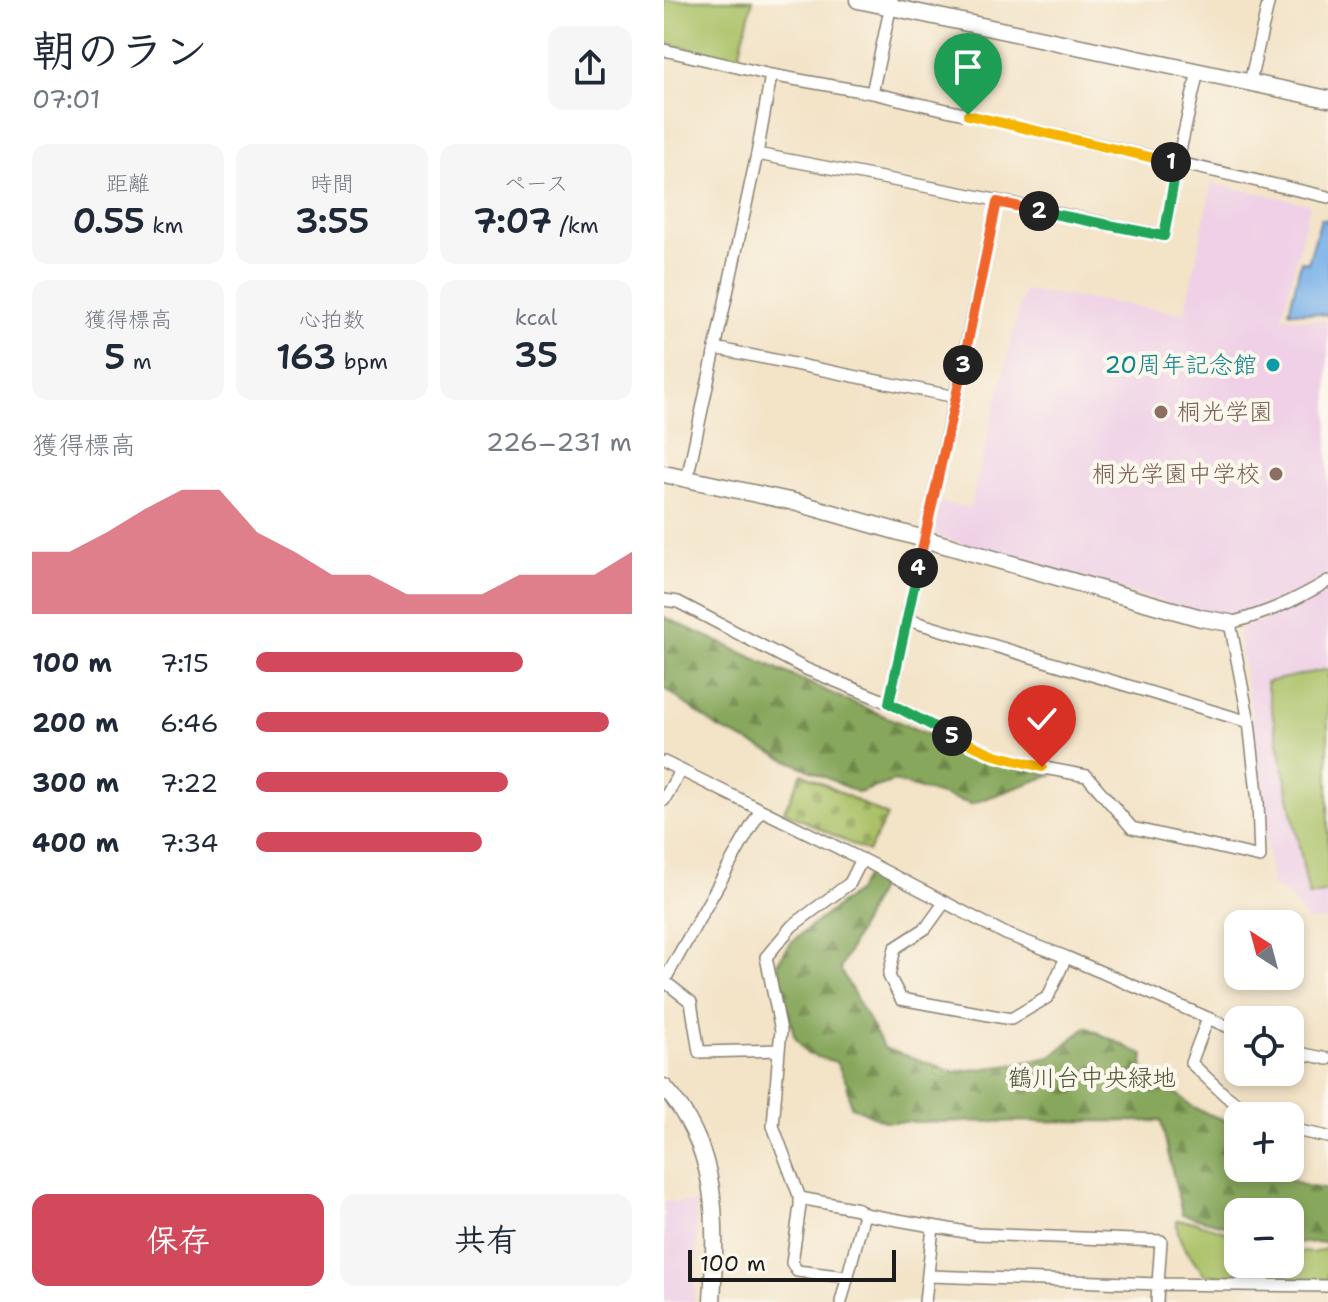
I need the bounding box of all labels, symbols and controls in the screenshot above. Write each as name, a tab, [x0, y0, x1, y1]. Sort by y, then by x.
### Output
text: 朝のラン	[32, 21, 208, 80]
button: share	[548, 26, 632, 110]
pin	[934, 33, 1002, 115]
icon: arrive	[946, 45, 990, 89]
text: 07:01	[32, 81, 101, 116]
pin: 1	[1151, 142, 1191, 182]
text: 1	[1166, 147, 1176, 176]
text: 距離	[106, 169, 150, 198]
text: 時間	[310, 169, 354, 198]
text: ペース	[504, 169, 568, 198]
pin: 2	[1019, 191, 1059, 231]
text: 2	[1031, 196, 1047, 225]
text: 0.55	[73, 198, 145, 244]
text: 3:55	[295, 198, 369, 244]
text: 7:07	[473, 198, 552, 244]
text: km	[145, 211, 184, 240]
text: /km	[552, 211, 599, 240]
text: kcal	[515, 303, 557, 332]
text: 獲得標高	[84, 305, 172, 334]
text: 心拍数	[299, 305, 365, 334]
text: 35	[514, 332, 558, 378]
text: 5	[104, 334, 125, 380]
text: 163	[276, 334, 336, 380]
pin: 3	[943, 345, 983, 385]
text: m	[125, 347, 152, 376]
text: bpm	[336, 347, 388, 376]
place label: 20周年記念館	[1104, 349, 1257, 381]
text: 3	[955, 350, 971, 379]
marker: 20周年記念館	[1264, 356, 1282, 374]
place label: 桐光学園	[1177, 396, 1273, 428]
marker: 桐光学園	[1152, 403, 1170, 421]
text: 226–231 m	[486, 424, 632, 459]
text: 獲得標高	[32, 427, 136, 462]
place label: 桐光学園中学校	[1092, 458, 1260, 490]
marker: 桐光学園中学校	[1267, 465, 1285, 483]
pin: 4	[898, 548, 938, 588]
text: 4	[910, 553, 926, 582]
text: 100 m	[32, 645, 112, 680]
text: 7:15	[160, 645, 209, 680]
pin	[1008, 685, 1076, 767]
icon: check	[1020, 697, 1064, 741]
text: 200 m	[32, 705, 119, 740]
text: 6:46	[160, 705, 219, 740]
pin: 5	[932, 716, 972, 756]
text: 5	[945, 721, 959, 750]
text: 300 m	[32, 765, 119, 800]
text: 7:22	[160, 765, 218, 800]
text: 400 m	[32, 825, 119, 860]
text: 7:34	[160, 825, 218, 860]
north arrow	[1224, 910, 1304, 990]
map controls	[1224, 910, 1304, 1278]
button: locate	[1224, 1006, 1304, 1086]
park label: 鶴川台中央緑地	[1008, 1062, 1176, 1094]
button: +	[1224, 1102, 1304, 1182]
button: 保存	[32, 1194, 324, 1286]
button: 共有	[340, 1194, 632, 1286]
button: −	[1224, 1198, 1304, 1278]
scale bar	[688, 1246, 896, 1282]
text: 100 m	[700, 1249, 766, 1278]

